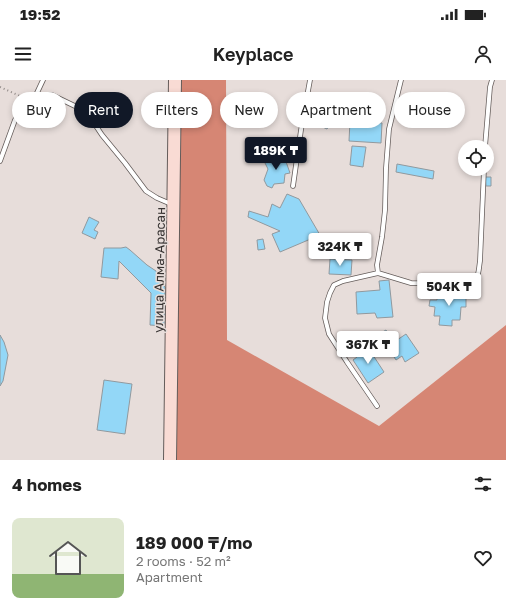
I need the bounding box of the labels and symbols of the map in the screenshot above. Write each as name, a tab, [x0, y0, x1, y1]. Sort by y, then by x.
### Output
pin: 189K ₸	[243, 137, 309, 171]
street label: улица Алма-Арасан	[150, 207, 168, 333]
pin: 324K ₸	[307, 233, 373, 267]
pin: 504K ₸	[416, 273, 482, 307]
pin: 367K ₸	[335, 331, 401, 365]

